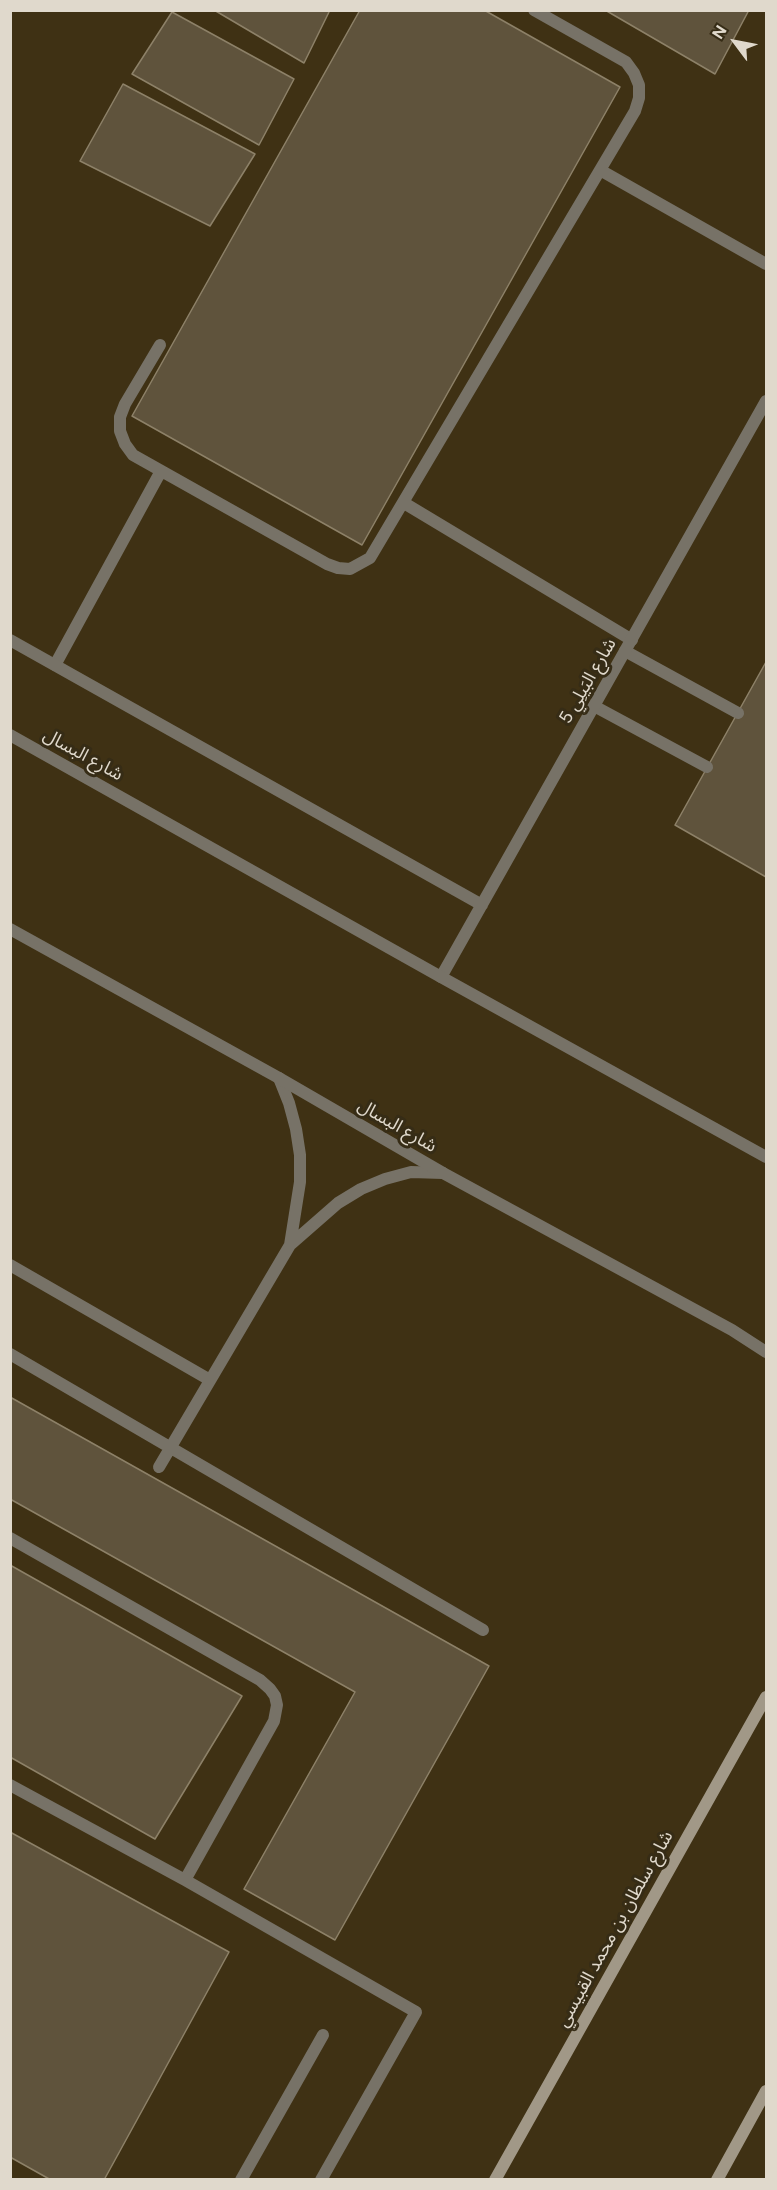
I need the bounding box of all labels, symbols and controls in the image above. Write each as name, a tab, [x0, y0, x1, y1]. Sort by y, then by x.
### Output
north arrow	[705, 12, 765, 72]
text: N	[708, 22, 731, 42]
street label: شارع البَيلِي 5	[555, 635, 621, 727]
street label: شارع البسال	[39, 724, 127, 786]
street label: شارع البسال	[354, 1095, 440, 1157]
street label: شارع سلطان بن محمد القبيسي	[552, 1827, 678, 2031]

